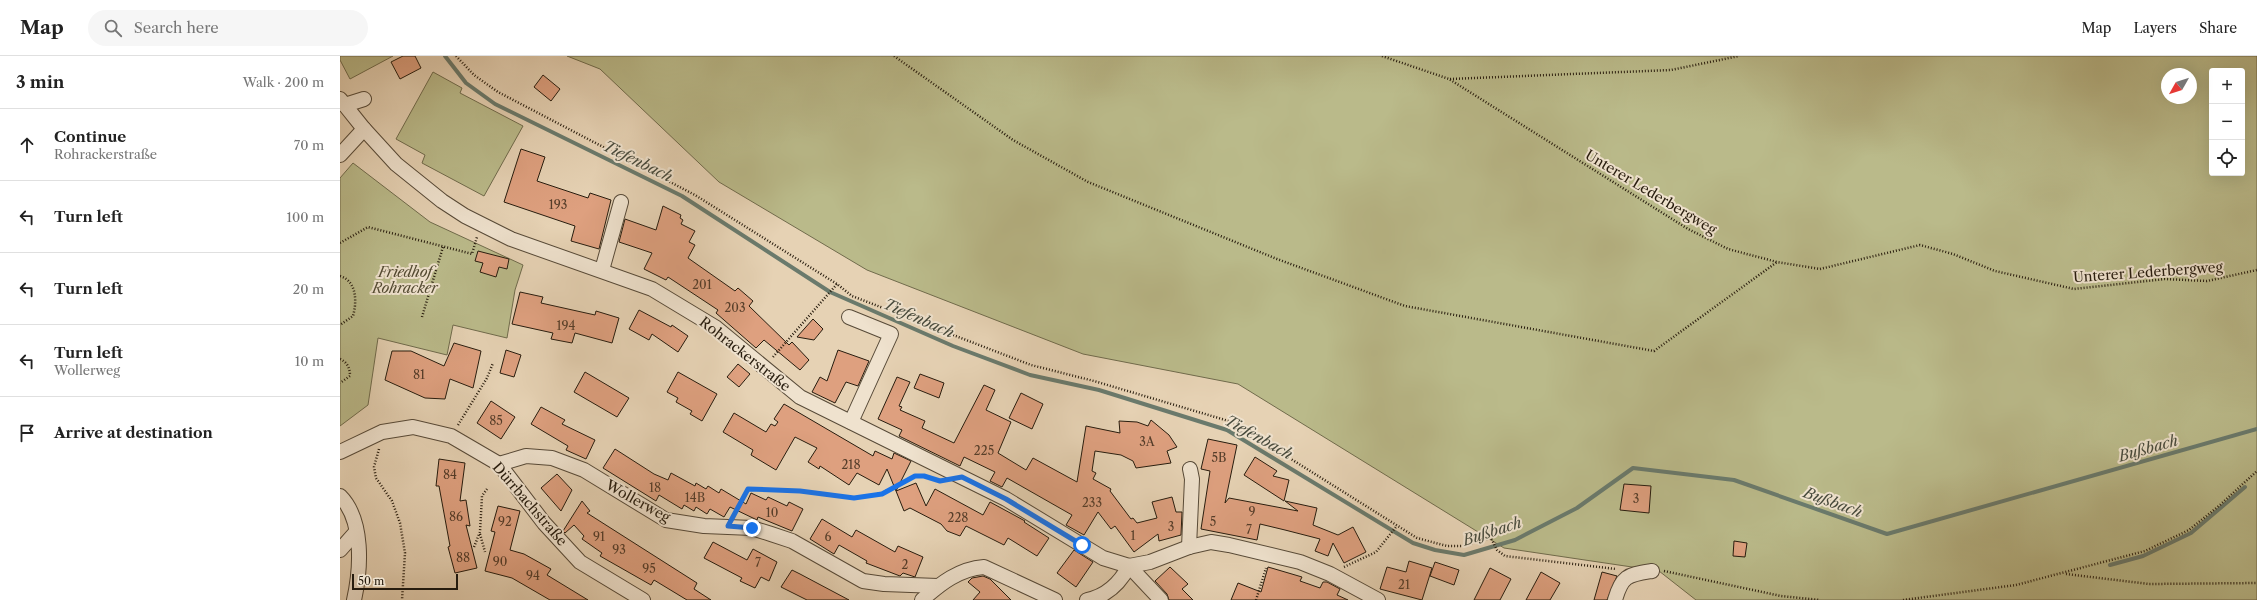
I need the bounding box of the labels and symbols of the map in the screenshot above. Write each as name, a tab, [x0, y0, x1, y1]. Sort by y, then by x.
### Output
north arrow	[2161, 68, 2197, 104]
water label: Tiefenbach	[600, 136, 676, 186]
street label: Unterer Lederbergweg	[1582, 146, 1721, 239]
house number: 193	[549, 197, 567, 212]
street label: Unterer Lederbergweg	[2072, 258, 2224, 286]
park label: Friedhof Rohracker	[371, 263, 439, 297]
house number: 201	[692, 277, 712, 292]
water label: Tiefenbach	[881, 294, 957, 342]
house number: 203	[724, 300, 746, 315]
street label: Rohrackerstraße	[696, 313, 794, 395]
house number: 194	[556, 318, 576, 333]
house number: 81	[413, 367, 425, 382]
water label: Tiefenbach	[1222, 411, 1296, 463]
house number: 85	[489, 413, 503, 428]
water label: Bußbach	[2115, 430, 2180, 466]
house number: 3A	[1139, 434, 1156, 449]
house number: 225	[974, 443, 994, 458]
house number: 5B	[1212, 450, 1226, 465]
house number: 218	[841, 457, 861, 472]
street label: Dürrbachstraße	[489, 458, 571, 550]
house number: 84	[443, 467, 457, 482]
street label: Wollerweg	[602, 475, 674, 526]
house number: 18	[649, 480, 661, 495]
water label: Bußbach	[1800, 482, 1865, 521]
house number: 14B	[685, 490, 705, 505]
house number: 3	[1633, 491, 1639, 506]
house number: 233	[1082, 495, 1102, 510]
house number: 9	[1248, 504, 1256, 519]
house number: 10	[766, 505, 778, 520]
house number: 86	[449, 509, 463, 524]
house number: 228	[948, 510, 968, 525]
water label: Bußbach	[1459, 513, 1524, 550]
house number: 92	[498, 514, 512, 529]
house number: 5	[1210, 514, 1216, 529]
route end	[743, 519, 761, 537]
house number: 3	[1168, 519, 1174, 534]
house number: 7	[1246, 522, 1252, 537]
house number: 1	[1130, 528, 1136, 543]
house number: 91	[593, 529, 605, 544]
house number: 6	[824, 529, 832, 544]
route start	[1073, 536, 1091, 554]
house number: 93	[612, 542, 626, 557]
house number: 88	[456, 550, 470, 565]
house number: 90	[493, 554, 507, 569]
house number: 7	[755, 555, 761, 570]
house number: 2	[902, 557, 909, 572]
house number: 95	[642, 561, 656, 576]
house number: 94	[526, 568, 540, 583]
scale bar	[352, 572, 458, 591]
house number: 21	[1398, 577, 1410, 592]

